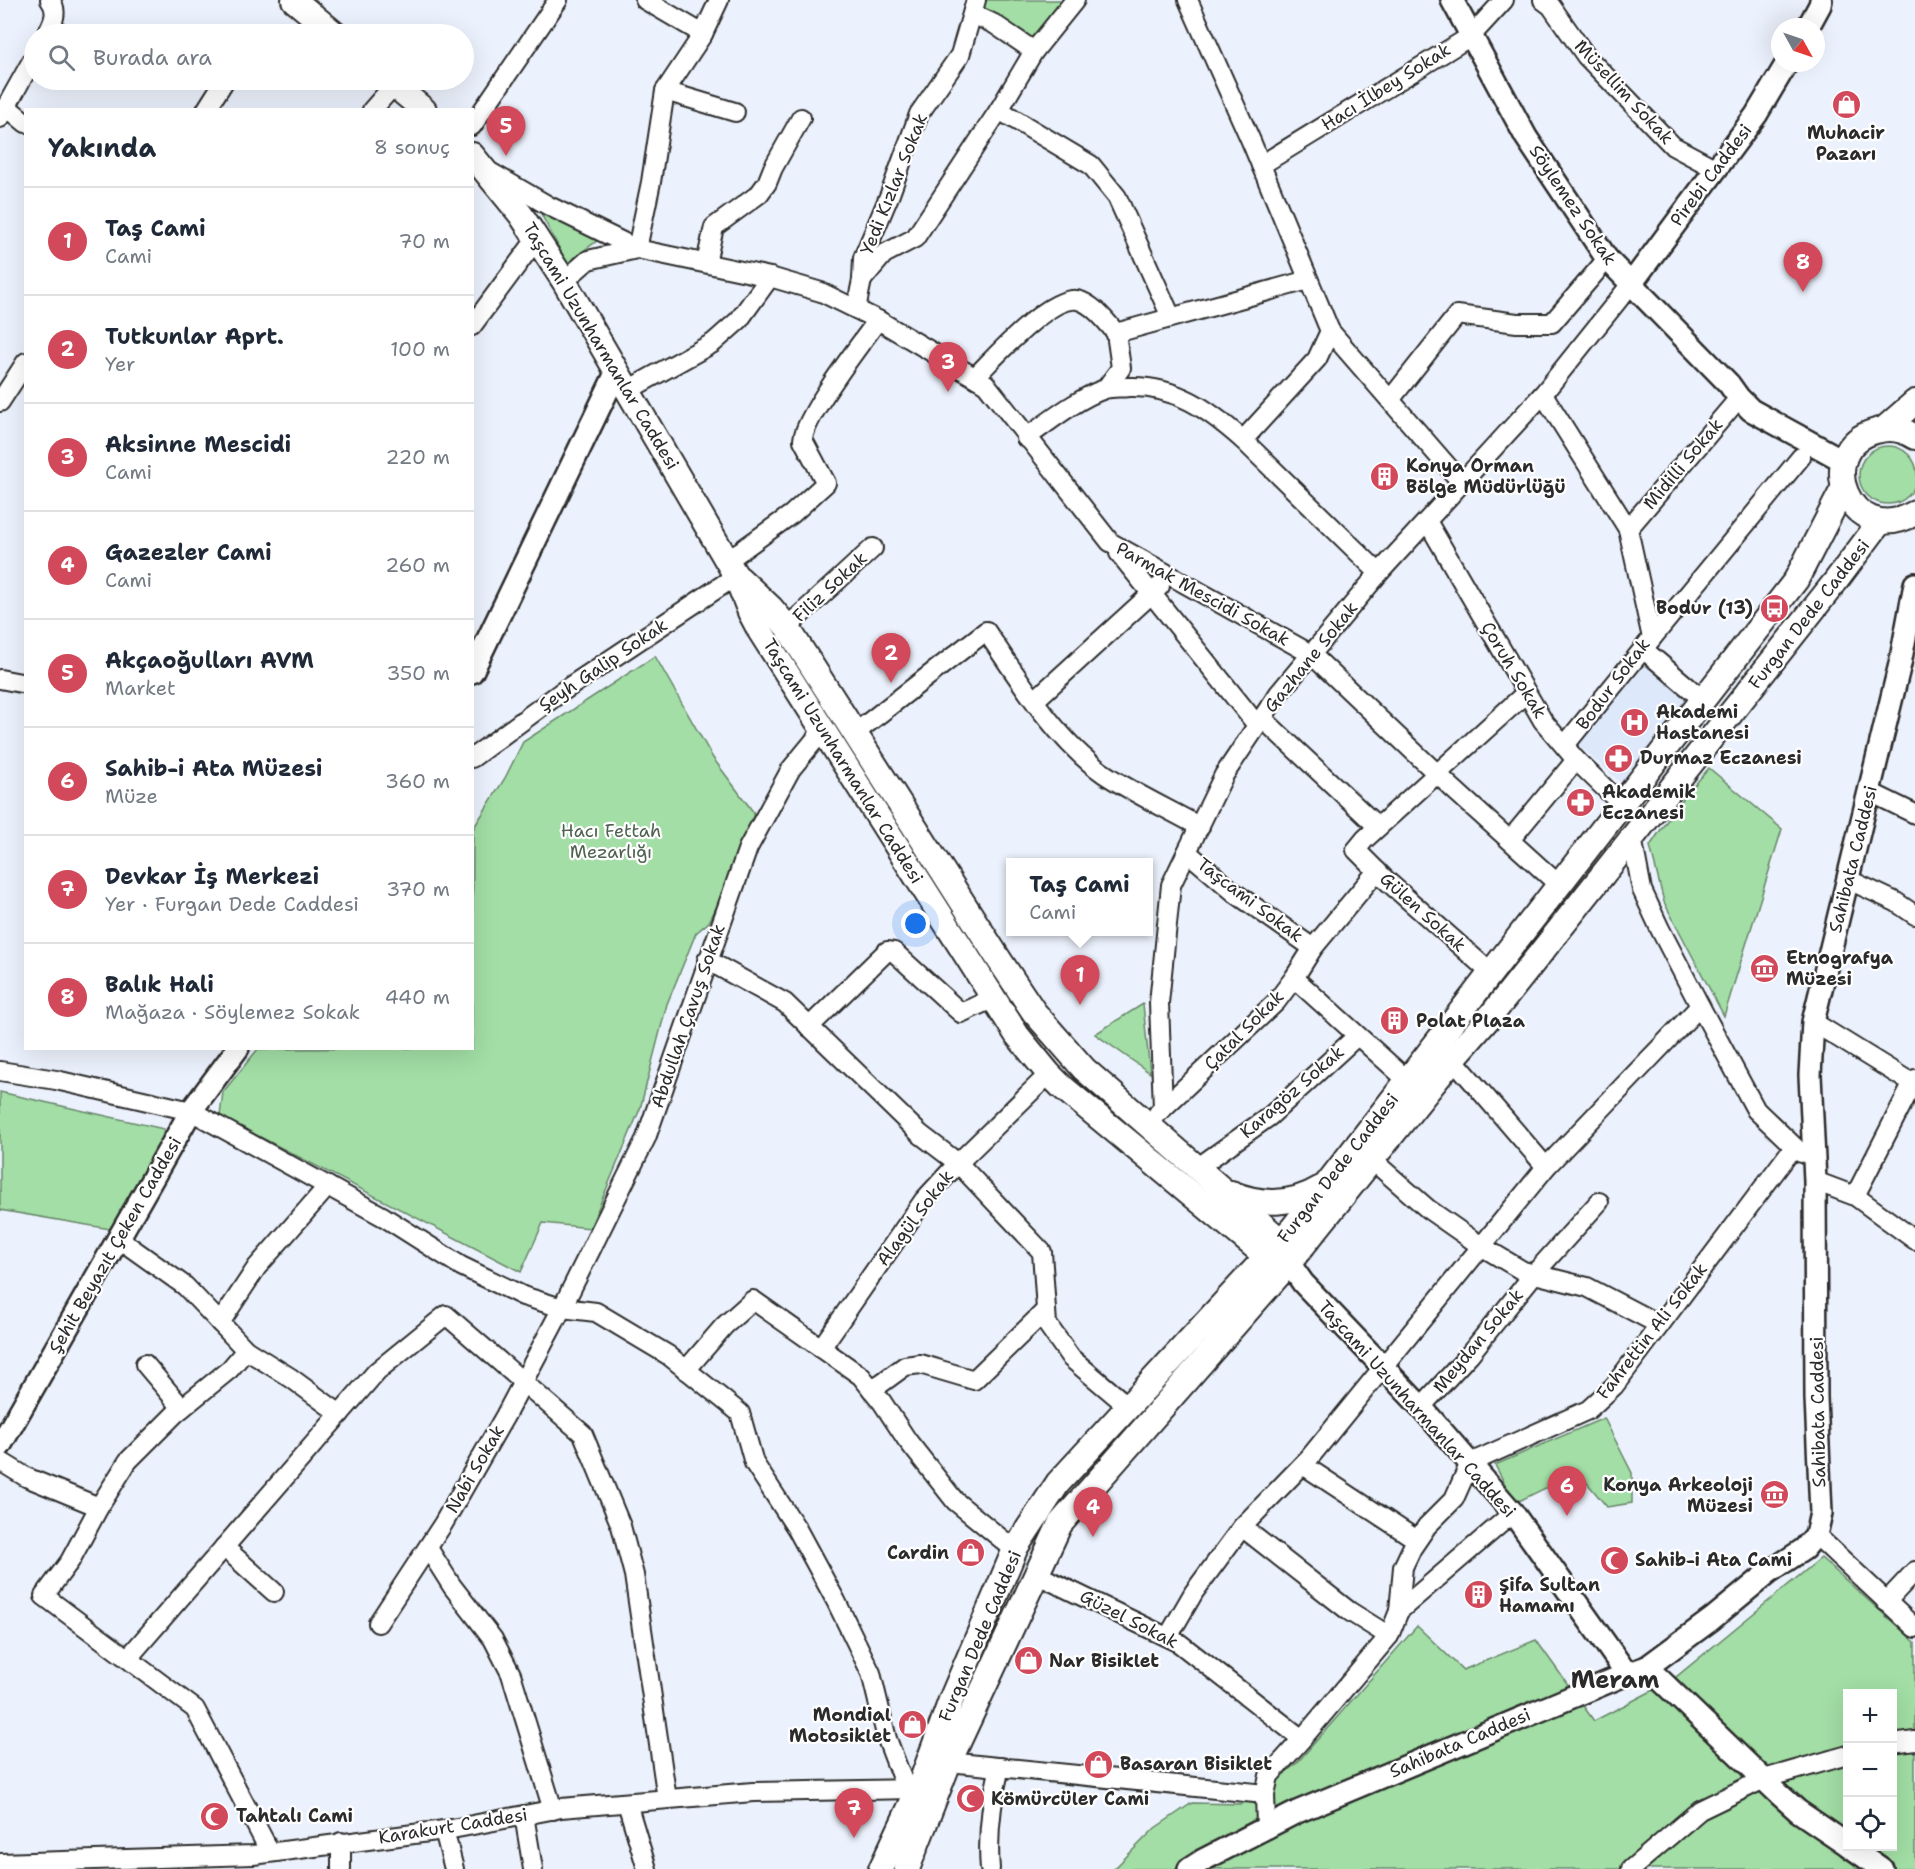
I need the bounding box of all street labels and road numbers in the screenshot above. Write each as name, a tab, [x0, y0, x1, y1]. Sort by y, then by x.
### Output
street label: Müsellim Sokak	[1569, 34, 1679, 150]
street label: Hacı İlbey Sokak	[1317, 38, 1455, 136]
street label: Yedi Kızlar Sokak	[855, 110, 933, 258]
street label: Pirebi Caddesi	[1665, 119, 1757, 231]
street label: Söylemez Sokak	[1524, 140, 1622, 270]
street label: Taşcami Uzunharmanlar Caddesi	[517, 218, 685, 474]
street label: Midilli Sokak	[1638, 413, 1728, 515]
street label: Furgan Dede Caddesi	[1743, 534, 1875, 694]
street label: Parmak Mescidi Sokak	[1112, 536, 1294, 652]
street label: Filiz Sokak	[788, 546, 872, 628]
street label: Gazhane Sokak	[1259, 596, 1363, 718]
street label: Şeyh Galip Sokak	[534, 613, 672, 717]
street label: Çoruh Sokak	[1476, 617, 1552, 723]
street label: Bodur Sokak	[1571, 633, 1655, 735]
street label: Taşcami Uzunharmanlar Caddesi	[757, 634, 929, 888]
street label: Sahibata Caddesi	[1823, 783, 1883, 935]
street label: Taşcami Sokak	[1192, 852, 1308, 948]
street label: Gülen Sokak	[1375, 867, 1471, 957]
street label: Abdullah Çavuş Sokak	[645, 921, 731, 1111]
street label: Çatal Sokak	[1199, 985, 1289, 1075]
street label: Karagöz Sokak	[1235, 1040, 1349, 1144]
street label: Furgan Dede Caddesi	[1272, 1088, 1404, 1248]
street label: Şehit Beyazıt Çeken Caddesi	[43, 1132, 187, 1358]
street label: Alagül Sokak	[871, 1165, 959, 1271]
street label: Fahrettin Ali Sokak	[1591, 1258, 1713, 1404]
street label: Meydan Sokak	[1427, 1284, 1529, 1398]
street label: Taşcami Uzunharmanlar Caddesi	[1313, 1295, 1521, 1523]
street label: Sahibata Caddesi	[1805, 1336, 1831, 1488]
street label: Nabi Sokak	[440, 1420, 510, 1518]
street label: Furgan Dede Caddesi	[933, 1547, 1027, 1725]
street label: Güzel Sokak	[1076, 1584, 1182, 1654]
street label: Sahibata Caddesi	[1386, 1702, 1534, 1784]
street label: Karakurt Caddesi	[377, 1802, 529, 1850]

